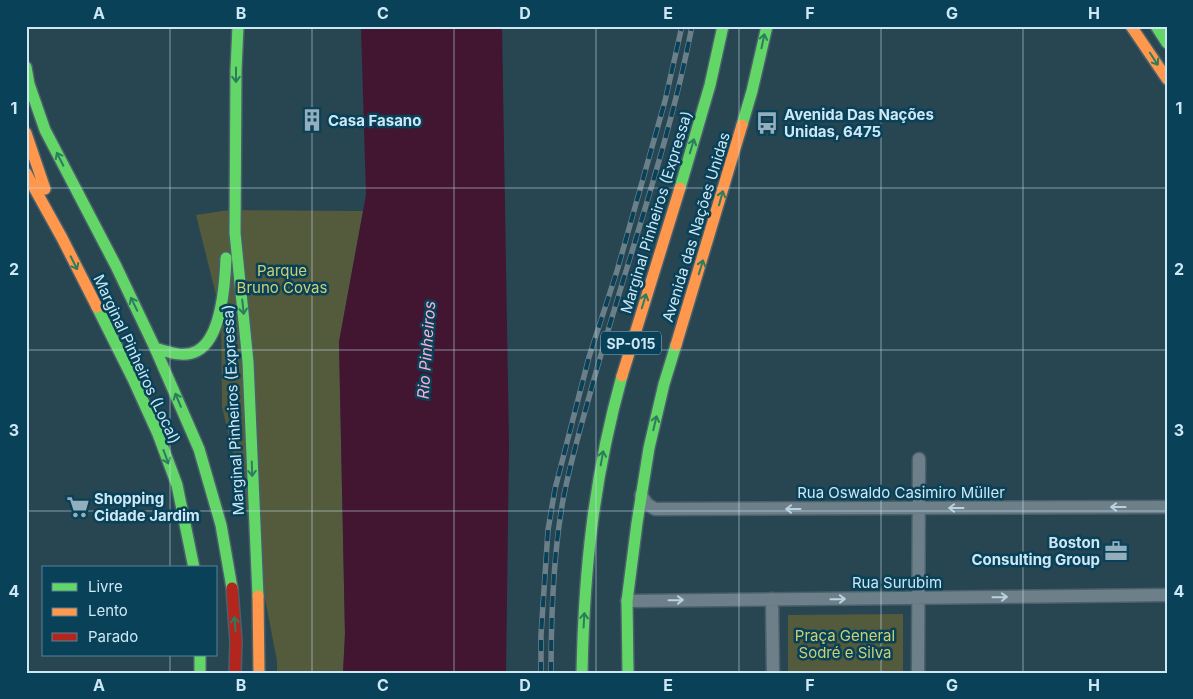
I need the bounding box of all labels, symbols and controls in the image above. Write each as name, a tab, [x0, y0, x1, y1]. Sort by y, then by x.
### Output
text: A	[93, 3, 105, 23]
text: B	[236, 3, 246, 23]
text: C	[377, 3, 389, 23]
text: D	[519, 3, 531, 23]
text: E	[663, 3, 673, 23]
text: F	[805, 3, 815, 23]
text: G	[946, 3, 958, 23]
text: H	[1088, 3, 1100, 23]
one-way arrow	[759, 34, 769, 50]
one-way arrow	[1148, 52, 1159, 66]
one-way arrow	[231, 66, 241, 83]
text: 1	[11, 98, 17, 118]
text: 1	[1176, 98, 1182, 118]
place label: Avenida Das Nações Unidas, 6475	[784, 105, 934, 141]
building icon: Casa Fasano	[299, 107, 325, 133]
street label: Marginal Pinheiros (Expressa)	[616, 108, 696, 316]
bus stop icon: Avenida Das Nações Unidas, 6475	[754, 110, 780, 136]
place label: Casa Fasano	[328, 111, 421, 130]
street label: Avenida das Nações Unidas	[658, 130, 734, 324]
one-way arrow	[688, 139, 697, 155]
one-way arrow	[55, 152, 65, 167]
one-way arrow	[717, 190, 727, 206]
one-way arrow	[69, 255, 79, 270]
text: 2	[9, 259, 19, 279]
text: 2	[1174, 259, 1184, 279]
one-way arrow	[696, 260, 706, 276]
park label: Parque Bruno Covas	[237, 261, 327, 297]
street label: Marginal Pinheiros (Local)	[89, 271, 185, 447]
one-way arrow	[639, 294, 649, 310]
one-way arrow	[129, 297, 138, 312]
one-way arrow	[238, 299, 247, 315]
water label: Rio Pinheiros	[413, 300, 439, 400]
street label: Marginal Pinheiros (Expressa)	[218, 304, 248, 516]
road number: SP-015	[601, 332, 661, 354]
one-way arrow	[172, 393, 182, 408]
one-way arrow	[651, 416, 660, 432]
text: 3	[9, 420, 19, 440]
text: 3	[1174, 420, 1184, 440]
one-way arrow	[162, 448, 171, 464]
one-way arrow	[598, 451, 608, 467]
one-way arrow	[247, 460, 257, 477]
street label: Rua Oswaldo Casimiro Müller	[797, 483, 1005, 502]
place label: Shopping Cidade Jardim	[94, 489, 200, 525]
supermarket icon: Shopping Cidade Jardim	[65, 494, 91, 520]
one-way arrow	[1110, 502, 1126, 512]
one-way arrow	[948, 503, 964, 513]
one-way arrow	[785, 504, 802, 514]
place label: Boston Consulting Group	[971, 533, 1100, 569]
office icon: Boston Consulting Group	[1103, 538, 1129, 564]
legend	[42, 566, 218, 656]
street label: Rua Surubim	[852, 573, 942, 592]
text: Livre	[88, 577, 123, 596]
text: 4	[9, 581, 20, 601]
text: 4	[1174, 581, 1185, 601]
one-way arrow	[992, 592, 1008, 602]
one-way arrow	[830, 594, 846, 604]
one-way arrow	[667, 595, 683, 605]
text: Lento	[88, 601, 128, 620]
one-way arrow	[579, 612, 588, 628]
one-way arrow	[230, 616, 239, 632]
park label: Praça General Sodré e Silva	[795, 626, 895, 662]
text: Parado	[88, 627, 138, 646]
text: A	[93, 675, 105, 695]
text: B	[236, 675, 246, 695]
text: C	[377, 675, 389, 695]
text: D	[519, 675, 531, 695]
text: E	[663, 675, 673, 695]
text: F	[805, 675, 815, 695]
text: G	[946, 675, 958, 695]
text: H	[1088, 675, 1100, 695]

